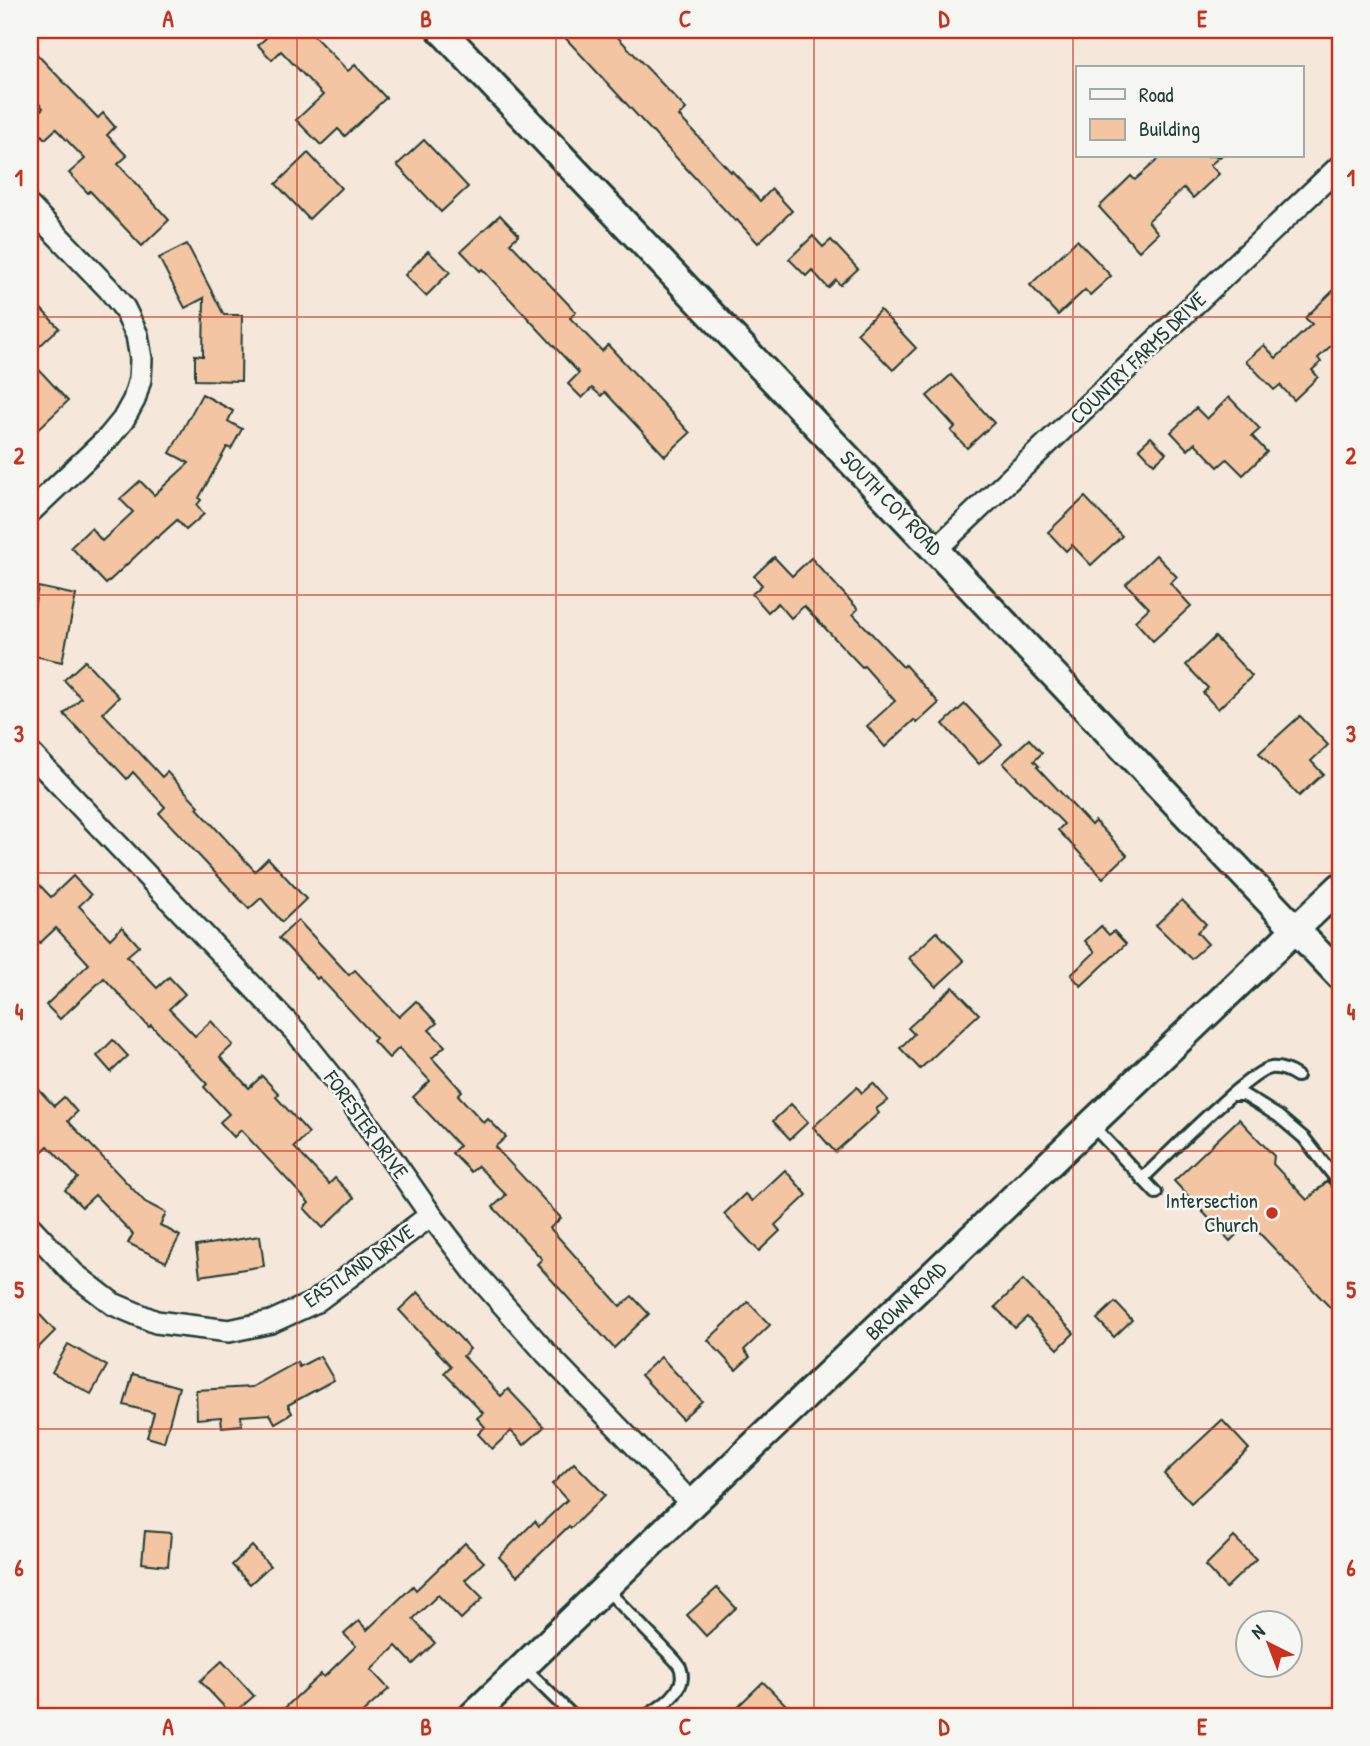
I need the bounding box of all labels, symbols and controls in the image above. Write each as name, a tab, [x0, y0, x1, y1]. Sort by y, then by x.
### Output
text: A	[162, 3, 174, 34]
text: B	[420, 3, 432, 34]
text: C	[679, 3, 691, 34]
text: D	[939, 3, 951, 34]
text: E	[1197, 3, 1208, 34]
legend	[1076, 66, 1304, 158]
text: Road	[1139, 80, 1173, 109]
text: Building	[1139, 114, 1200, 143]
text: 1	[15, 162, 23, 193]
text: 1	[1347, 162, 1355, 193]
street label: COUNTRY FARMS DRIVE	[1063, 285, 1212, 430]
text: 2	[14, 440, 25, 471]
text: 2	[1346, 440, 1357, 471]
street label: SOUTH COY ROAD	[834, 444, 949, 562]
text: 3	[14, 718, 24, 749]
text: 3	[1346, 718, 1356, 749]
text: 4	[15, 996, 24, 1027]
text: 4	[1347, 996, 1356, 1027]
street label: FORESTER DRIVE	[317, 1064, 415, 1185]
place label: Intersection Church	[1165, 1186, 1258, 1239]
marker: Intersection Church	[1264, 1205, 1280, 1221]
street label: EASTLAND DRIVE	[298, 1217, 420, 1314]
street label: BROWN ROAD	[859, 1255, 953, 1347]
text: 5	[14, 1274, 24, 1305]
text: 5	[1346, 1274, 1356, 1305]
text: 6	[14, 1552, 24, 1583]
text: 6	[1346, 1552, 1356, 1583]
north arrow	[1234, 1610, 1304, 1680]
text: N	[1245, 1618, 1270, 1644]
text: A	[162, 1711, 174, 1742]
text: B	[420, 1711, 432, 1742]
text: C	[679, 1711, 691, 1742]
text: D	[939, 1711, 951, 1742]
text: E	[1197, 1711, 1208, 1742]

